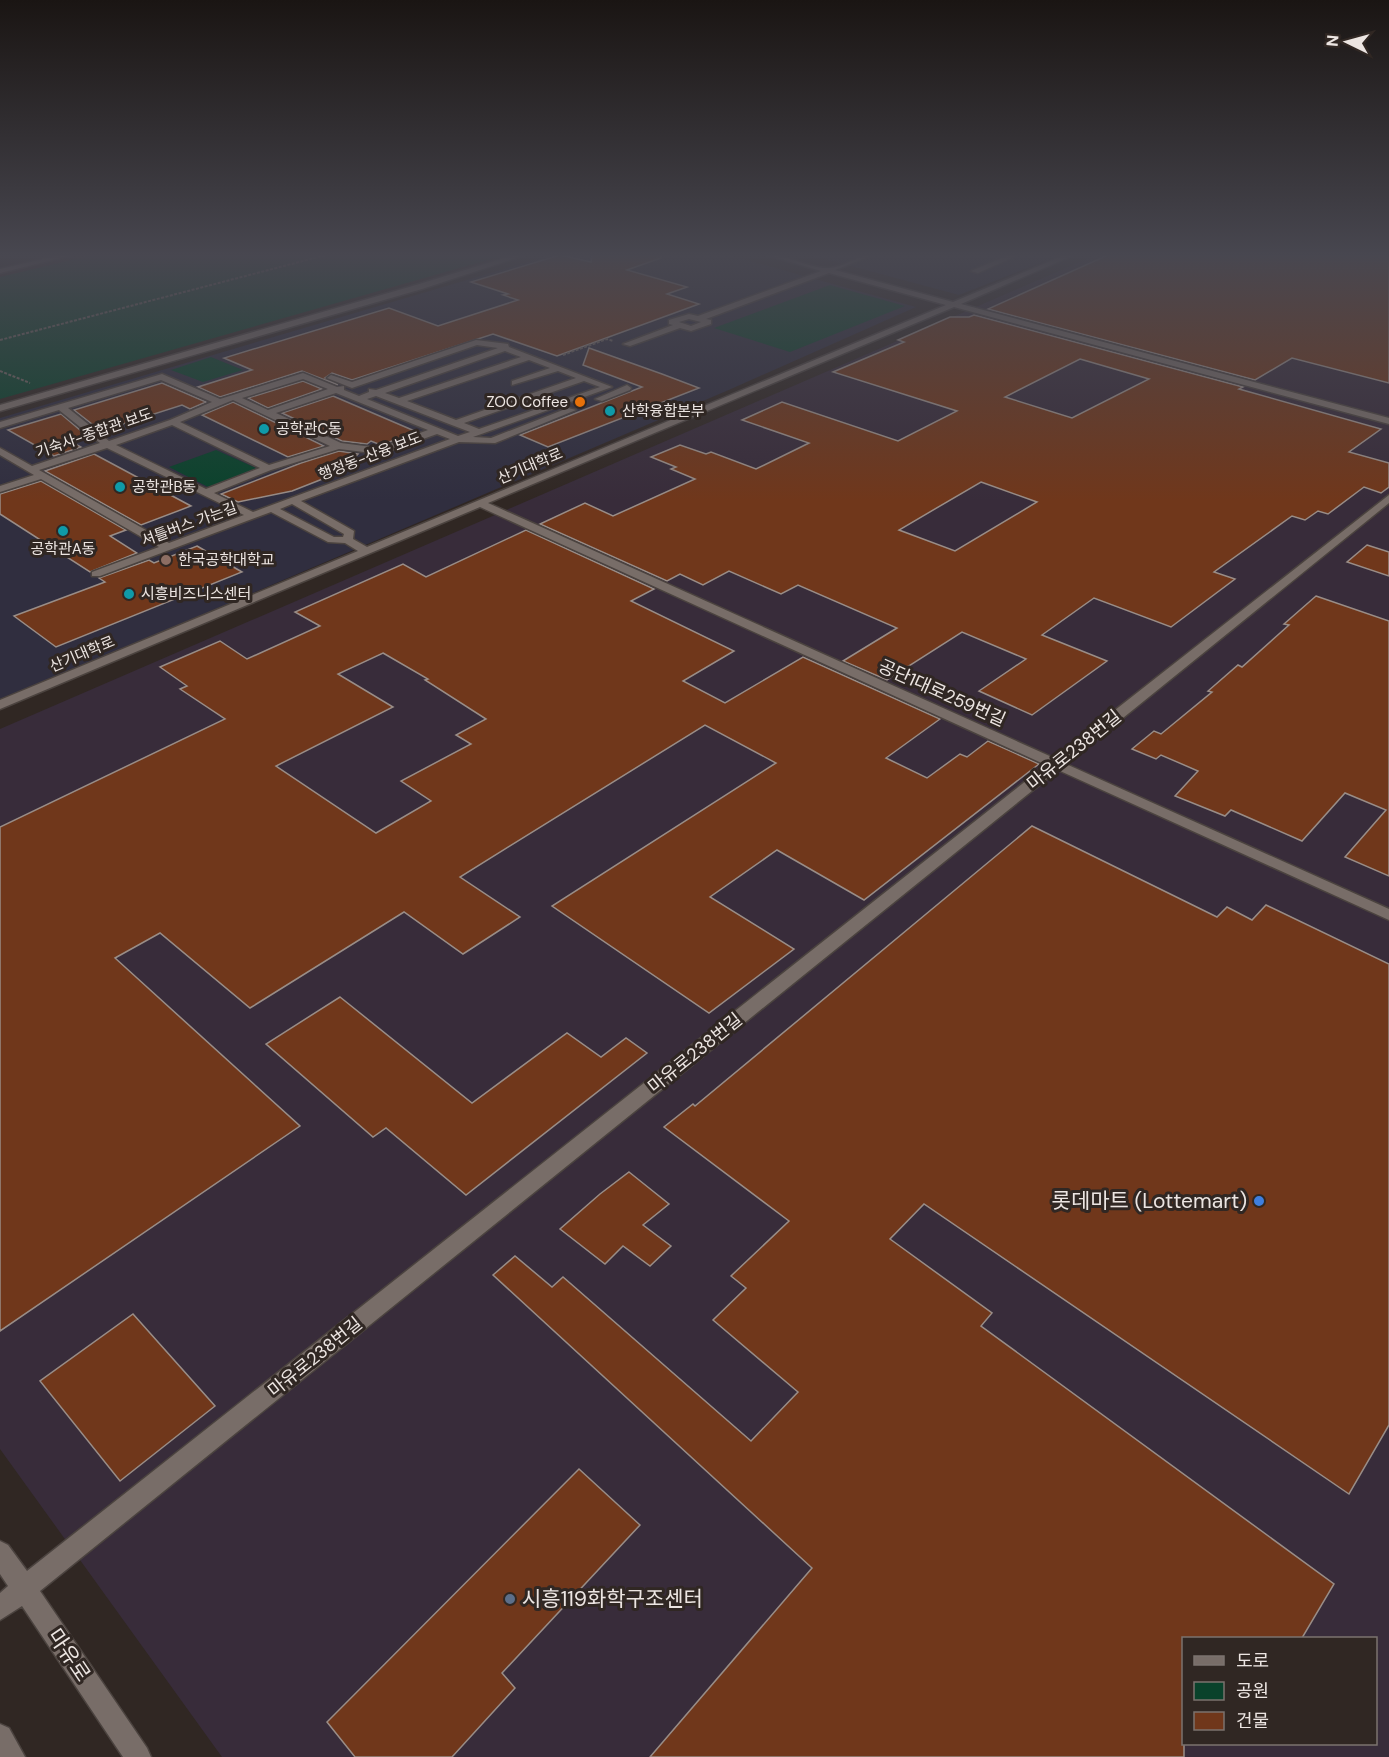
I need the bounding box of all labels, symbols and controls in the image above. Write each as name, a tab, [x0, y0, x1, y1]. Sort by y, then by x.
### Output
north arrow	[1317, 12, 1377, 72]
text: N	[1322, 34, 1344, 47]
place label: ZOO Coffee	[486, 392, 568, 412]
marker: ZOO Coffee	[573, 395, 587, 409]
place label: 산학융합본부	[622, 401, 705, 421]
street label: 기숙사-종합관 보도	[33, 404, 155, 462]
marker: 산학융합본부	[603, 404, 617, 418]
place label: 공학관C동	[276, 419, 342, 439]
marker: 공학관C동	[257, 422, 271, 436]
street label: 행정동-산융 보도	[316, 427, 424, 485]
street label: 산기대학로	[494, 443, 566, 489]
place label: 공학관B동	[132, 477, 196, 497]
marker: 공학관B동	[113, 480, 127, 494]
street label: 셔틀버스 가는길	[138, 497, 240, 551]
marker: 공학관A동	[56, 524, 70, 538]
place label: 공학관A동	[30, 539, 96, 559]
place label: 한국공학대학교	[178, 550, 275, 570]
marker: 한국공학대학교	[159, 553, 173, 567]
place label: 시흥비즈니스센터	[141, 584, 251, 604]
marker: 시흥비즈니스센터	[122, 587, 136, 601]
street label: 산기대학로	[46, 631, 118, 677]
street label: 공단1대로259번길	[874, 654, 1010, 732]
street label: 마유로238번길	[1022, 705, 1126, 795]
street label: 마유로238번길	[643, 1008, 747, 1098]
place label: 롯데마트 (Lottemart)	[1052, 1187, 1247, 1215]
marker: 롯데마트 (Lottemart)	[1252, 1194, 1266, 1208]
street label: 마유로238번길	[263, 1312, 367, 1402]
place label: 시흥119화학구조센터	[522, 1585, 703, 1613]
marker: 시흥119화학구조센터	[503, 1592, 517, 1606]
street label: 마유로	[41, 1623, 97, 1687]
legend	[1182, 1637, 1377, 1745]
text: 도로	[1236, 1649, 1269, 1673]
text: 공원	[1236, 1679, 1269, 1703]
text: 건물	[1236, 1709, 1269, 1733]

